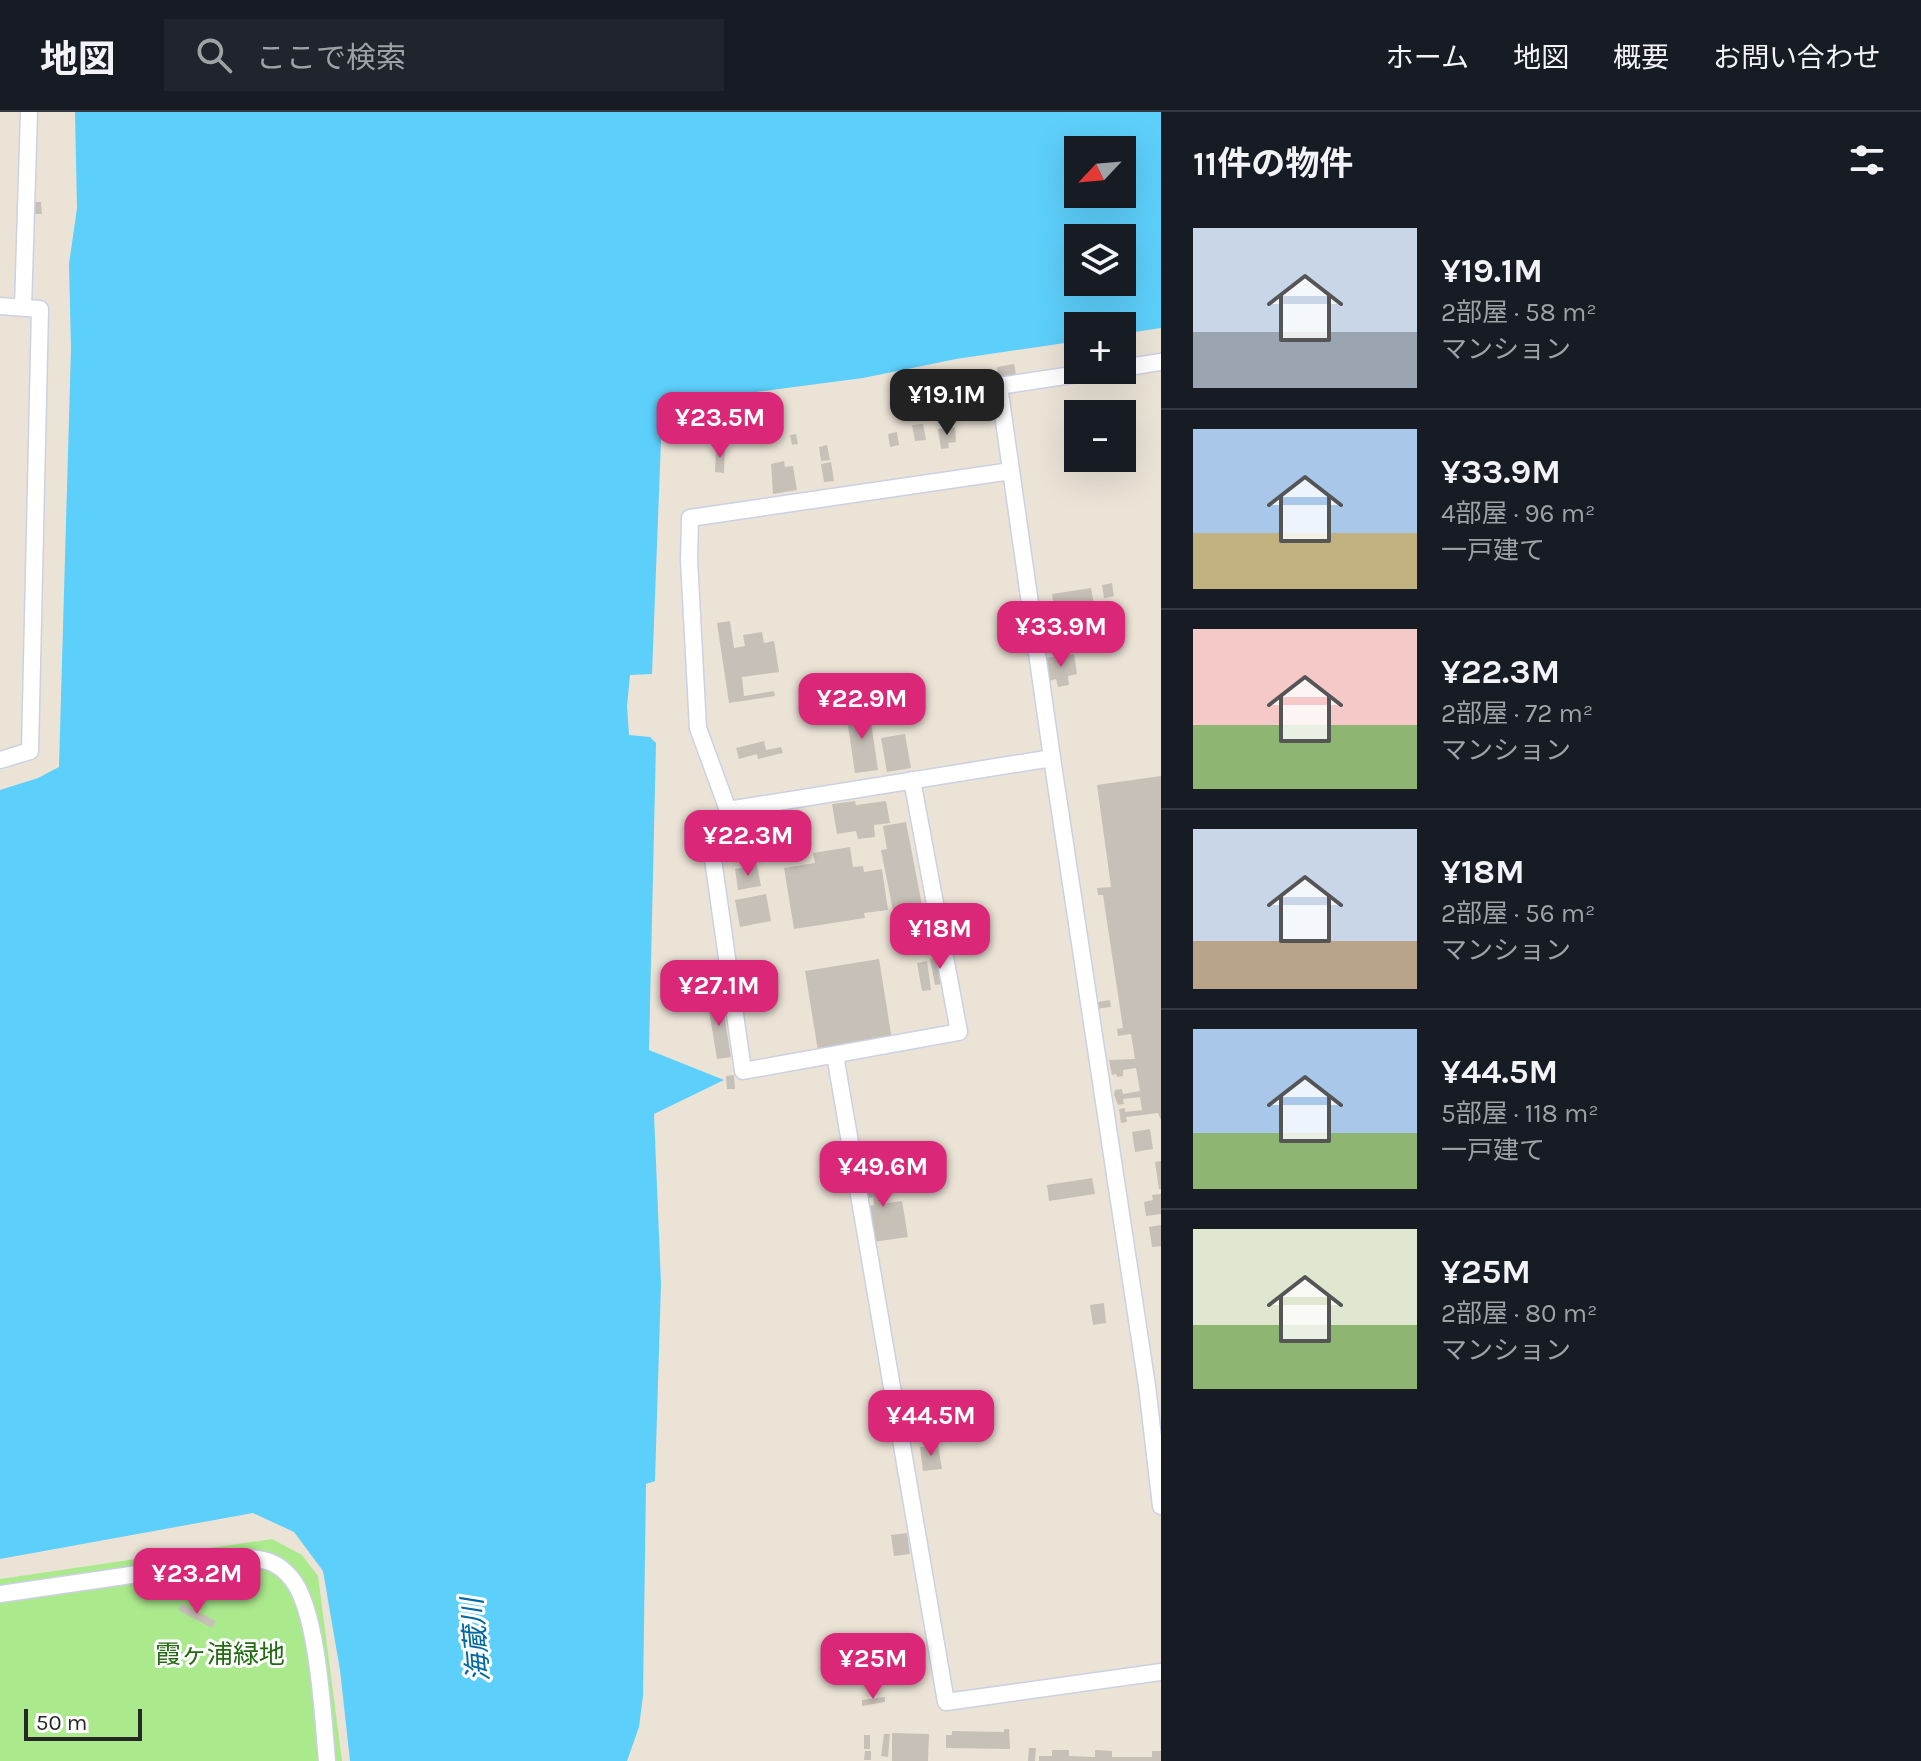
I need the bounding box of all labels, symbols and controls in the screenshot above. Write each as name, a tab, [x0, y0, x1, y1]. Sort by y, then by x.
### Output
search box	[164, 19, 724, 91]
icon: search	[192, 33, 236, 77]
text: 地図	[40, 37, 116, 82]
text: ここで検索	[256, 40, 406, 76]
text: ホーム	[1386, 41, 1469, 74]
text: 地図	[1513, 41, 1569, 74]
text: 概要	[1613, 41, 1669, 74]
text: お問い合わせ	[1713, 41, 1881, 74]
north arrow	[1064, 136, 1136, 208]
map controls	[1064, 136, 1136, 472]
icon: filters	[1845, 138, 1889, 182]
text: 11件の物件	[1193, 144, 1353, 184]
button: layers	[1064, 224, 1136, 296]
text: ¥19.1M	[1441, 251, 1543, 291]
icon: home	[1257, 260, 1353, 356]
text: 2部屋 · 58 m²	[1441, 297, 1597, 328]
button: +	[1064, 312, 1136, 384]
text: マンション	[1441, 334, 1571, 365]
pin: ¥19.1M	[882, 369, 1012, 437]
text: ¥19.1M	[908, 379, 986, 410]
pin: ¥23.5M	[655, 392, 785, 460]
button: −	[1064, 400, 1136, 472]
text: ¥23.5M	[675, 402, 765, 433]
text: ¥33.9M	[1441, 452, 1561, 492]
icon: home	[1257, 461, 1353, 557]
text: 4部屋 · 96 m²	[1441, 498, 1595, 529]
text: 一戸建て	[1441, 535, 1545, 566]
pin: ¥33.9M	[996, 601, 1126, 669]
text: ¥33.9M	[1015, 611, 1107, 642]
text: ¥22.3M	[1441, 652, 1560, 692]
icon: home	[1257, 661, 1353, 757]
pin: ¥22.9M	[797, 673, 927, 741]
text: ¥22.9M	[817, 683, 907, 714]
text: 2部屋 · 72 m²	[1441, 698, 1593, 729]
text: マンション	[1441, 735, 1571, 766]
pin: ¥22.3M	[683, 810, 813, 878]
text: ¥22.3M	[702, 820, 794, 851]
text: ¥18M	[1441, 852, 1525, 892]
icon: home	[1257, 861, 1353, 957]
text: 2部屋 · 56 m²	[1441, 898, 1596, 929]
pin: ¥18M	[893, 903, 987, 971]
text: ¥18M	[908, 913, 972, 944]
text: マンション	[1441, 935, 1571, 966]
pin: ¥27.1M	[654, 960, 784, 1028]
text: ¥27.1M	[678, 970, 760, 1001]
text: ¥44.5M	[1441, 1052, 1558, 1092]
icon: home	[1257, 1061, 1353, 1157]
text: 5部屋 · 118 m²	[1441, 1098, 1599, 1129]
text: 一戸建て	[1441, 1135, 1545, 1166]
pin: ¥49.6M	[818, 1141, 948, 1209]
text: ¥49.6M	[838, 1151, 928, 1182]
text: ¥25M	[1441, 1252, 1531, 1292]
icon: home	[1257, 1261, 1353, 1357]
text: 2部屋 · 80 m²	[1441, 1298, 1597, 1329]
text: マンション	[1441, 1335, 1571, 1366]
pin: ¥44.5M	[866, 1390, 996, 1458]
text: ¥44.5M	[886, 1400, 976, 1431]
pin: ¥23.2M	[132, 1548, 262, 1616]
text: ¥23.2M	[151, 1558, 243, 1589]
water label: 海蔵川	[455, 1594, 496, 1683]
pin: ¥25M	[826, 1633, 920, 1701]
park label: 霞ヶ浦緑地	[155, 1639, 285, 1670]
text: ¥25M	[839, 1643, 907, 1674]
scale bar	[24, 1705, 142, 1741]
text: 50 m	[36, 1710, 87, 1736]

